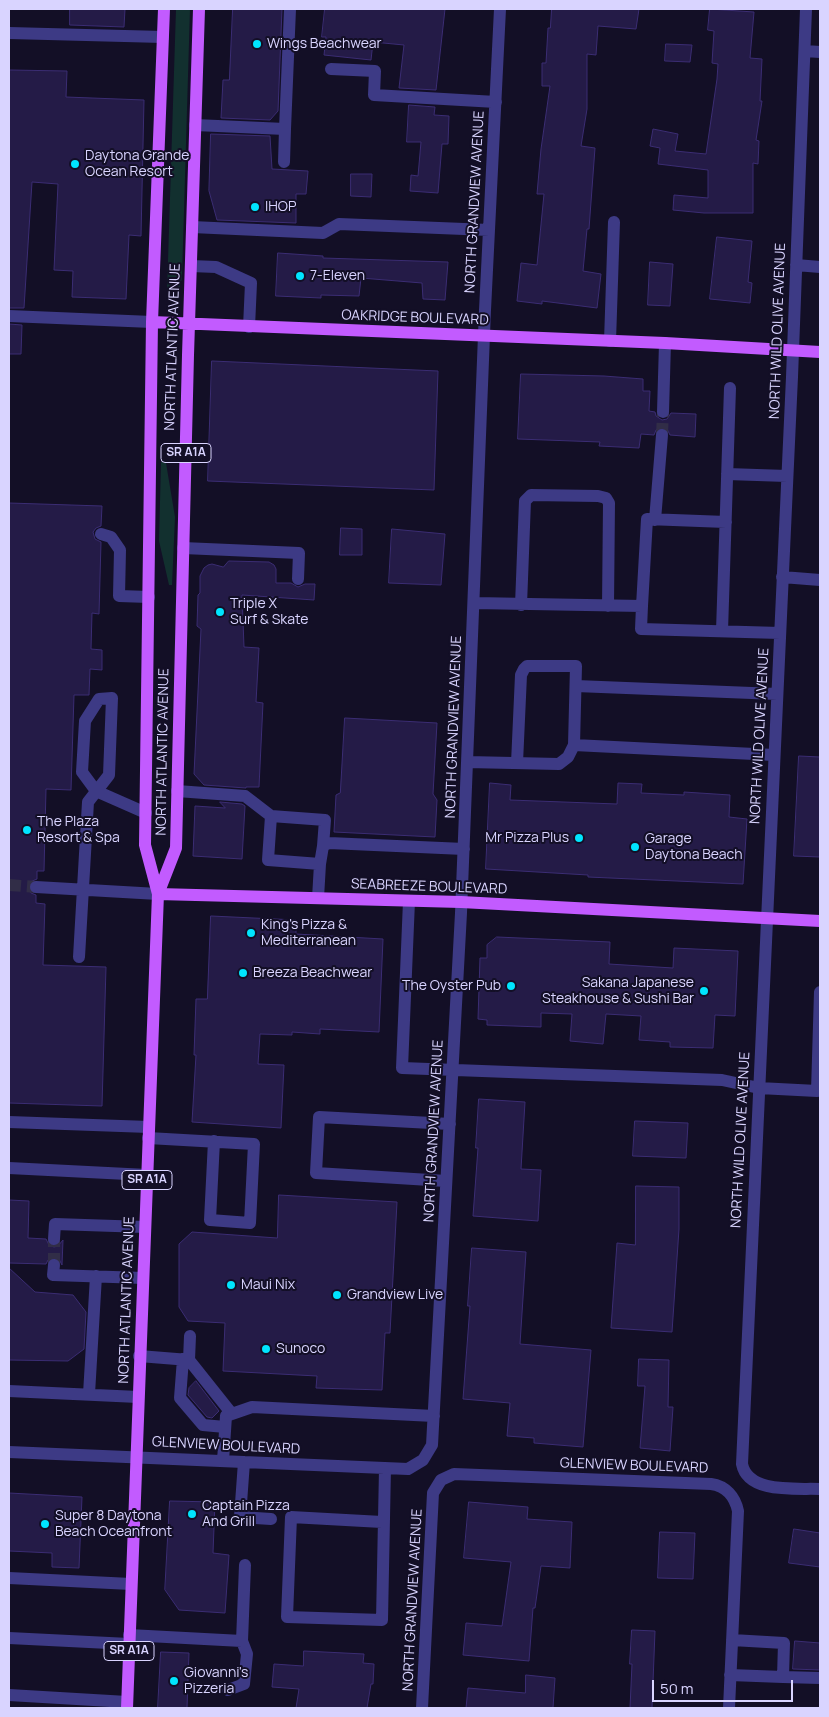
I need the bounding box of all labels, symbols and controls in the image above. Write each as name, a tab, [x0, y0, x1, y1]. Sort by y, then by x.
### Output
place label: Wings Beachwear	[267, 36, 382, 52]
marker: Wings Beachwear	[251, 38, 263, 50]
street label: NORTH GRANDVIEW AVENUE	[462, 110, 488, 294]
place label: Daytona Grande Ocean Resort	[85, 148, 189, 180]
marker: Daytona Grande Ocean Resort	[69, 158, 81, 170]
place label: IHOP	[265, 199, 296, 215]
marker: IHOP	[249, 201, 261, 213]
street label: NORTH WILD OLIVE AVENUE	[767, 243, 789, 419]
street label: NORTH ATLANTIC AVENUE	[162, 263, 184, 431]
place label: 7-Eleven	[310, 268, 365, 284]
marker: 7-Eleven	[294, 270, 306, 282]
street label: OAKRIDGE BOULEVARD	[341, 307, 489, 329]
road number: SR A1A	[161, 443, 211, 462]
place label: Triple X Surf & Skate	[230, 596, 309, 628]
marker: Triple X Surf & Skate	[214, 606, 226, 618]
street label: NORTH GRANDVIEW AVENUE	[442, 635, 466, 819]
street label: NORTH WILD OLIVE AVENUE	[747, 647, 773, 825]
street label: NORTH ATLANTIC AVENUE	[153, 668, 173, 836]
place label: The Plaza Resort & Spa	[37, 814, 120, 846]
marker: The Plaza Resort & Spa	[21, 824, 33, 836]
place label: Mr Pizza Plus	[485, 830, 569, 846]
place label: Garage Daytona Beach	[645, 831, 743, 864]
marker: Mr Pizza Plus	[573, 832, 585, 844]
marker: Garage Daytona Beach	[629, 841, 641, 853]
street label: SEABREEZE BOULEVARD	[351, 876, 507, 898]
place label: King's Pizza & Mediterranean	[261, 917, 356, 950]
marker: King's Pizza & Mediterranean	[245, 927, 257, 939]
place label: Breeza Beachwear	[253, 965, 372, 981]
marker: Breeza Beachwear	[237, 967, 249, 979]
place label: Sakana Japanese Steakhouse & Sushi Bar	[542, 975, 694, 1008]
place label: The Oyster Pub	[402, 978, 501, 994]
marker: The Oyster Pub	[505, 980, 517, 992]
marker: Sakana Japanese Steakhouse & Sushi Bar	[698, 985, 710, 997]
street label: NORTH GRANDVIEW AVENUE	[421, 1039, 447, 1223]
street label: NORTH WILD OLIVE AVENUE	[728, 1051, 754, 1229]
road number: SR A1A	[122, 1170, 172, 1190]
street label: NORTH ATLANTIC AVENUE	[116, 1216, 138, 1384]
place label: Maui Nix	[241, 1277, 295, 1293]
marker: Maui Nix	[225, 1279, 237, 1291]
place label: Grandview Live	[347, 1287, 443, 1303]
marker: Grandview Live	[331, 1289, 343, 1301]
place label: Sunoco	[276, 1341, 325, 1357]
marker: Sunoco	[260, 1343, 272, 1355]
street label: GLENVIEW BOULEVARD	[151, 1434, 301, 1458]
street label: GLENVIEW BOULEVARD	[560, 1455, 708, 1477]
place label: Captain Pizza And Grill	[202, 1498, 290, 1530]
place label: Super 8 Daytona Beach Oceanfront	[55, 1508, 172, 1540]
marker: Captain Pizza And Grill	[186, 1508, 198, 1520]
street label: NORTH GRANDVIEW AVENUE	[400, 1508, 426, 1692]
marker: Super 8 Daytona Beach Oceanfront	[39, 1518, 51, 1530]
road number: SR A1A	[104, 1642, 154, 1660]
place label: Giovanni's Pizzeria	[184, 1665, 248, 1698]
scale bar	[654, 1670, 795, 1702]
marker: Giovanni's Pizzeria	[168, 1675, 180, 1687]
text: 50 m	[660, 1678, 694, 1699]

